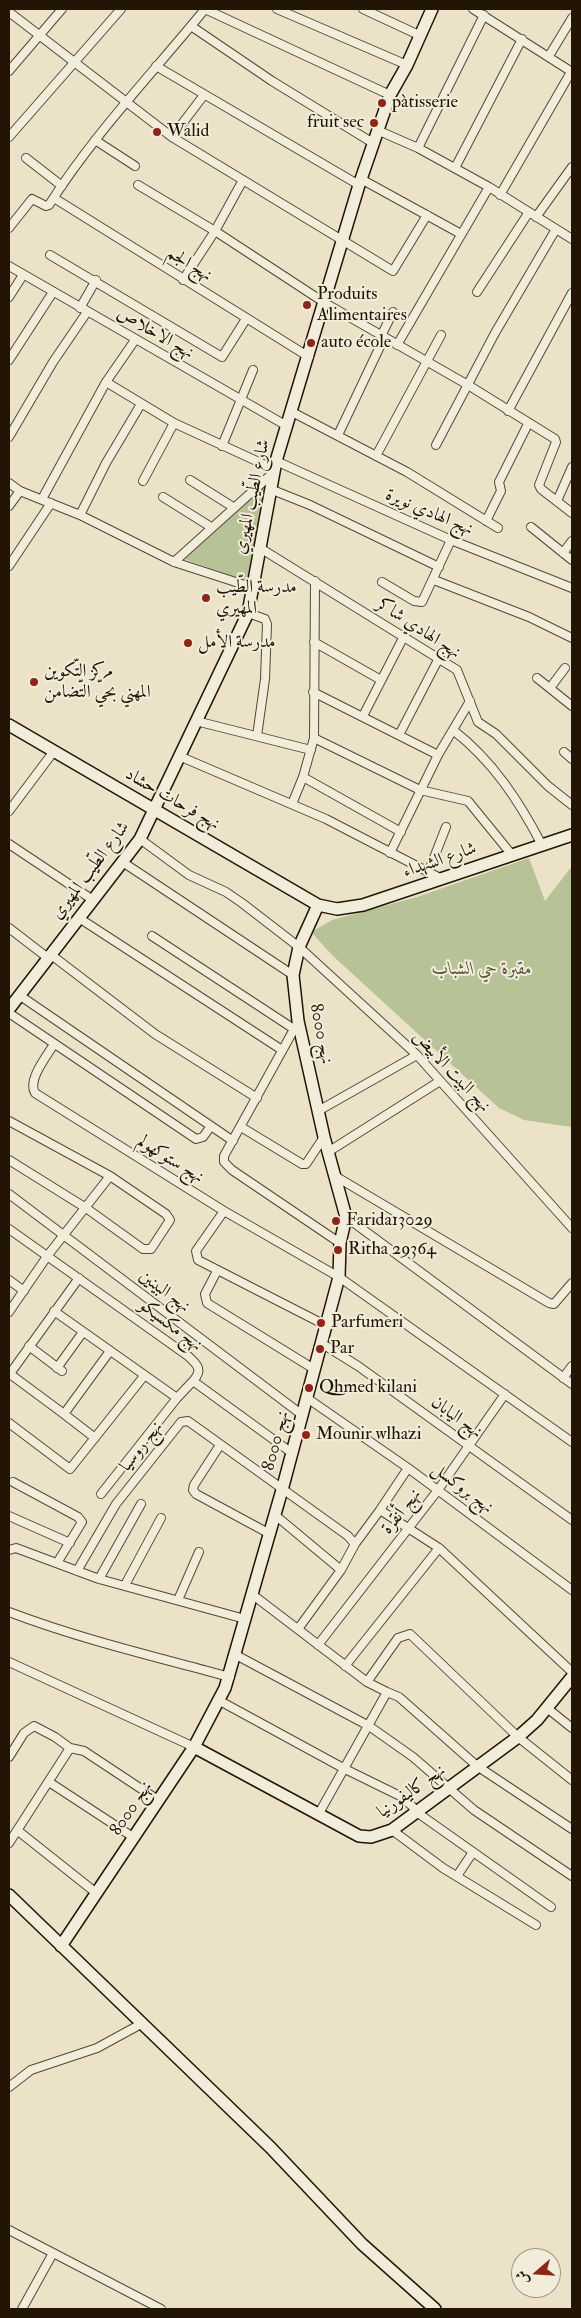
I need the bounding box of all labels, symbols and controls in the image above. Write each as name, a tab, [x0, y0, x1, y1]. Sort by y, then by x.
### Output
place label: pàtisserie	[392, 92, 458, 114]
marker: pàtisserie	[376, 97, 388, 109]
place label: fruit sec	[307, 112, 364, 134]
marker: fruit sec	[368, 117, 380, 129]
place label: Walid	[167, 121, 209, 143]
marker: Walid	[151, 126, 163, 138]
street label: نهج الجم	[162, 243, 216, 287]
place label: Produits Alimentaires	[317, 284, 407, 326]
marker: Produits Alimentaires	[301, 299, 313, 311]
street label: نهج الاخلاص	[113, 303, 197, 365]
place label: auto école	[321, 332, 391, 354]
marker: auto école	[305, 337, 317, 349]
street label: شارع الطّيب المهيري	[230, 438, 276, 556]
street label: نهج الهادي نويرة	[382, 485, 476, 541]
place label: مدرسة الطّيب المهيري	[216, 577, 297, 620]
marker: مدرسة الطّيب المهيري	[200, 592, 212, 604]
street label: نهج الهادي شاكر	[372, 594, 464, 664]
place label: مدرسة الأمل	[198, 632, 276, 654]
marker: مدرسة الأمل	[182, 637, 194, 649]
place label: مركز التّكوين المهني بحيّ التّضامن	[44, 661, 151, 704]
marker: مركز التّكوين المهني بحيّ التّضامن	[28, 676, 40, 688]
street label: نهج فرحات حشاد	[121, 764, 223, 836]
street label: شارع الطّيب المهيري	[47, 818, 135, 924]
street label: شارع الشهداء	[400, 838, 480, 884]
park label: مقبرة حي الشباب	[432, 959, 532, 981]
street label: نهج 8000	[304, 1002, 336, 1066]
street label: نهج البيت الأبيض	[407, 1026, 495, 1118]
street label: نهج ستوكهولم	[133, 1131, 207, 1189]
place label: Farida13029	[346, 1210, 433, 1232]
marker: Farida13029	[330, 1215, 342, 1227]
place label: Ritha 29364	[348, 1239, 436, 1261]
marker: Ritha 29364	[332, 1244, 344, 1256]
street label: نهج البينين	[134, 1266, 194, 1318]
street label: نهج مكسيكو	[134, 1295, 206, 1357]
place label: Parfumeri	[331, 1312, 403, 1334]
marker: Parfumeri	[315, 1317, 327, 1329]
place label: Par	[330, 1338, 354, 1360]
marker: Par	[314, 1343, 326, 1355]
place label: Qhmed kilani	[319, 1377, 417, 1399]
marker: Qhmed kilani	[303, 1382, 315, 1394]
street label: نهج اليابان	[426, 1392, 486, 1444]
street label: نهج 8000	[259, 1409, 295, 1473]
street label: نهج روسيا	[116, 1418, 168, 1476]
place label: Mounir wlhazi	[316, 1424, 422, 1446]
marker: Mounir wlhazi	[300, 1429, 312, 1441]
street label: نهج بروكسل	[427, 1459, 497, 1519]
street label: نهج أنقرة	[377, 1485, 427, 1539]
street label: نهح كاليفورنيا	[374, 1761, 450, 1823]
street label: نهج 8000	[106, 1778, 158, 1840]
north arrow	[511, 2248, 561, 2298]
text: ش	[512, 2268, 533, 2287]

